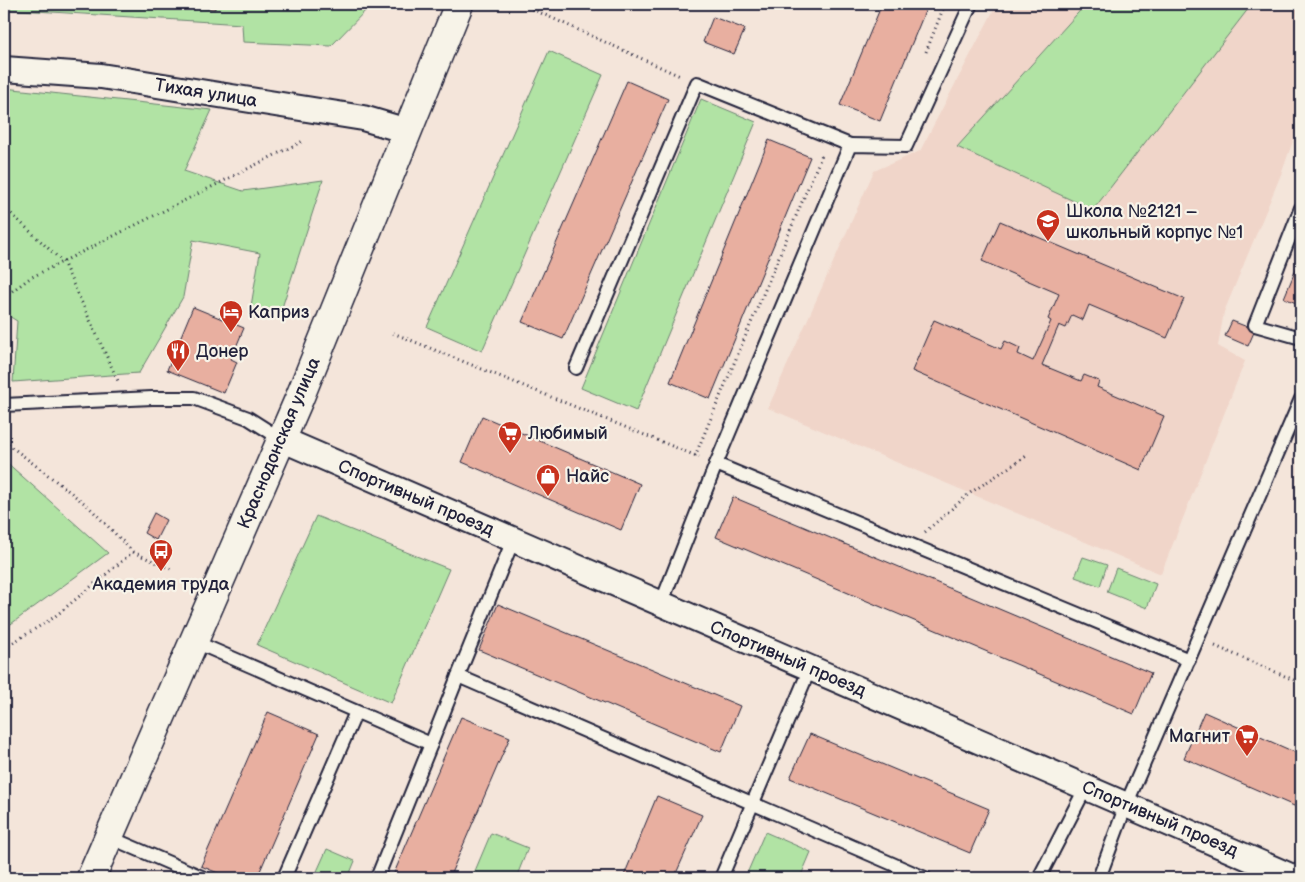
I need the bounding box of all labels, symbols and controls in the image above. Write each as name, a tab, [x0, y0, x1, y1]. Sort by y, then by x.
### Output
street label: Тихая улица	[153, 75, 259, 112]
place label: Школа №2121 – школьный корпус №1	[1066, 201, 1243, 243]
school or university icon: Школа №2121 – школьный корпус №1	[1035, 208, 1061, 242]
hotel icon: Каприз	[218, 299, 244, 333]
place label: Каприз	[248, 302, 310, 323]
restaurant icon: Донер	[165, 338, 191, 372]
place label: Донер	[196, 341, 249, 362]
street label: Краснодонская улица	[233, 354, 325, 532]
supermarket icon: Любимый	[497, 420, 523, 454]
place label: Любимый	[527, 423, 608, 444]
street label: Спортивный проезд	[335, 456, 497, 540]
shop icon: Найс	[535, 463, 561, 497]
place label: Найс	[566, 466, 609, 487]
bus stop icon: Академия труда	[148, 538, 174, 572]
place label: Академия труда	[92, 574, 230, 595]
street label: Спортивный проезд	[707, 617, 869, 701]
supermarket icon: Магнит	[1234, 723, 1260, 757]
place label: Магнит	[1169, 726, 1231, 747]
street label: Спортивный проезд	[1079, 777, 1241, 861]

